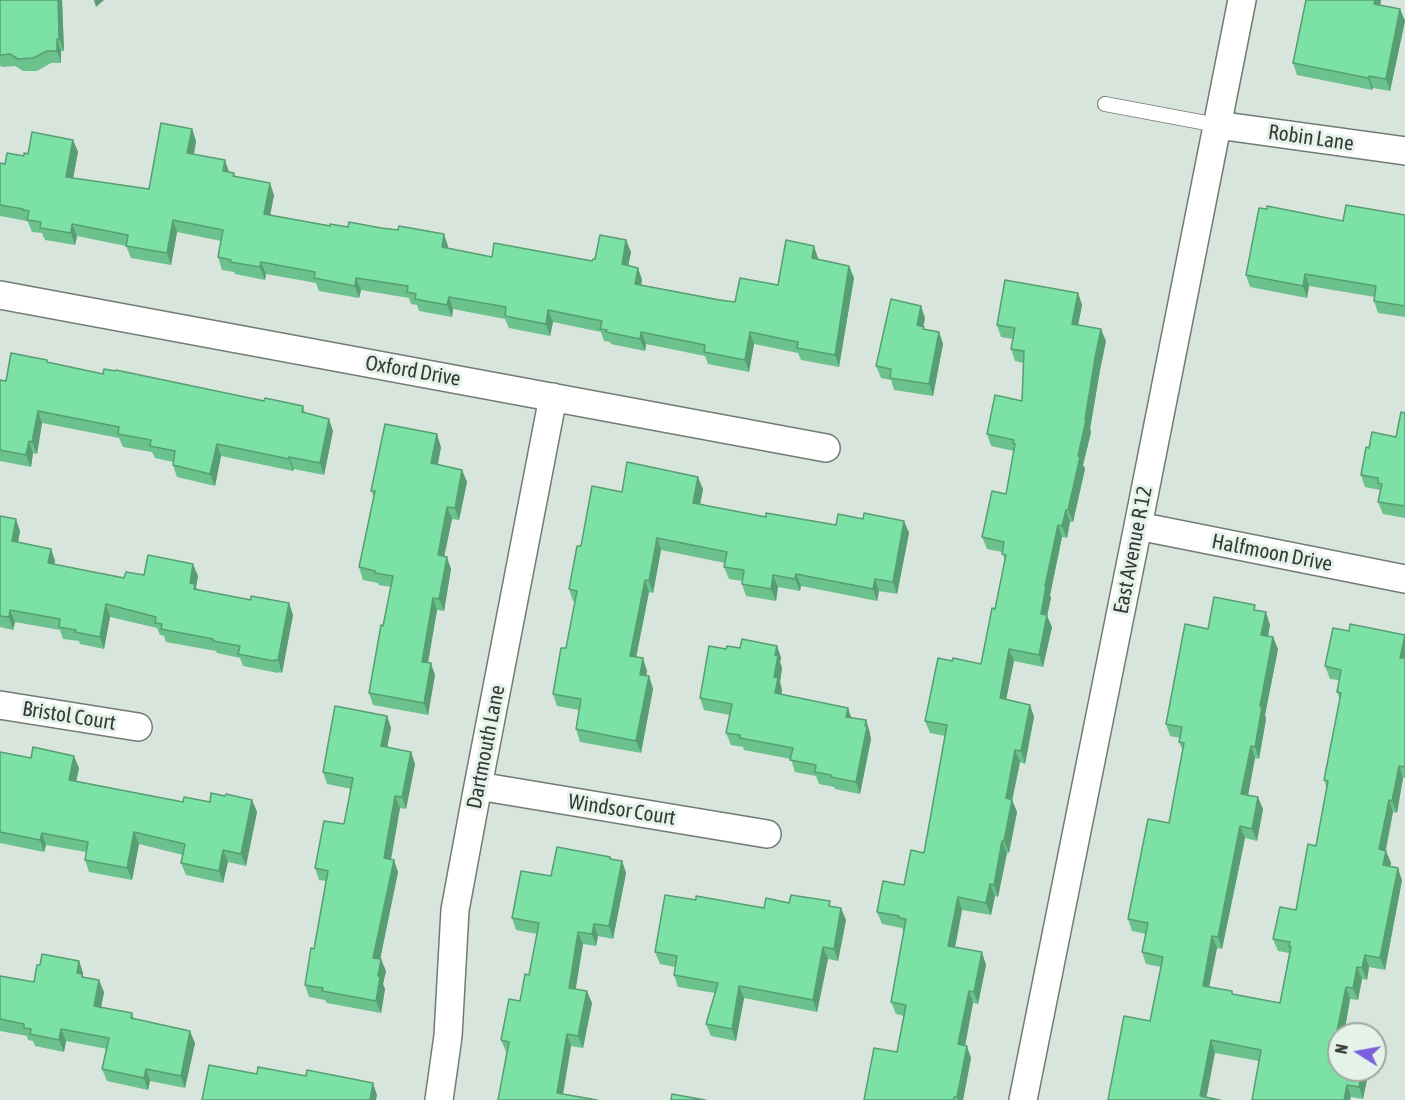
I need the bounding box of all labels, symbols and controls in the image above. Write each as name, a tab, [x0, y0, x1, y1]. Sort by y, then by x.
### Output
street label: Robin Lane	[1267, 120, 1355, 156]
street label: Oxford Drive	[363, 350, 463, 392]
street label: East Avenue R 12	[1108, 484, 1158, 616]
street label: Halfmoon Drive	[1210, 529, 1334, 577]
street label: Dartmouth Lane	[462, 683, 510, 811]
street label: Bristol Court	[21, 696, 117, 736]
street label: Windsor Court	[567, 789, 677, 831]
north arrow	[1327, 1022, 1387, 1082]
text: N	[1332, 1043, 1351, 1055]

